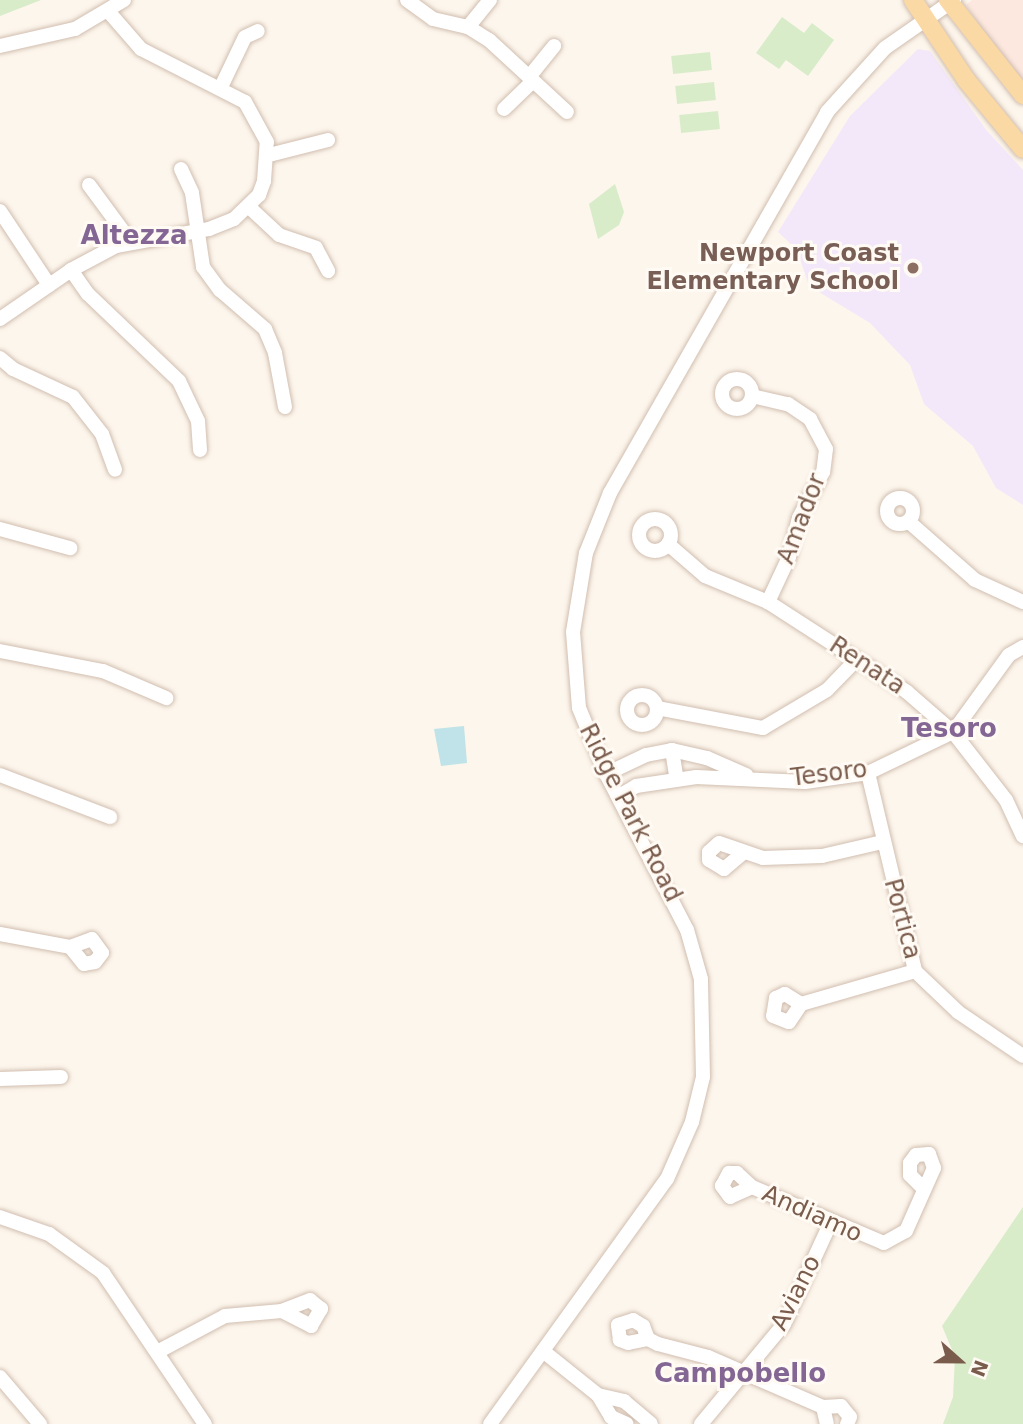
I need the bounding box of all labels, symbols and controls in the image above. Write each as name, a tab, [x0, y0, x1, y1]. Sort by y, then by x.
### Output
district label: Altezza	[81, 220, 187, 252]
place label: Newport Coast Elementary School	[646, 240, 899, 296]
marker: Newport Coast Elementary School	[905, 260, 921, 276]
street label: Amador	[772, 470, 832, 568]
street label: Renata	[824, 631, 910, 701]
district label: Tesoro	[901, 713, 997, 745]
street label: Ridge Park Road	[573, 719, 687, 907]
street label: Tesoro	[789, 755, 869, 793]
street label: Portica	[877, 876, 927, 962]
street label: Andiamo	[758, 1179, 866, 1249]
street label: Aviano	[765, 1251, 827, 1335]
north arrow	[925, 1326, 995, 1396]
text: N	[966, 1357, 993, 1380]
district label: Campobello	[654, 1358, 826, 1390]

